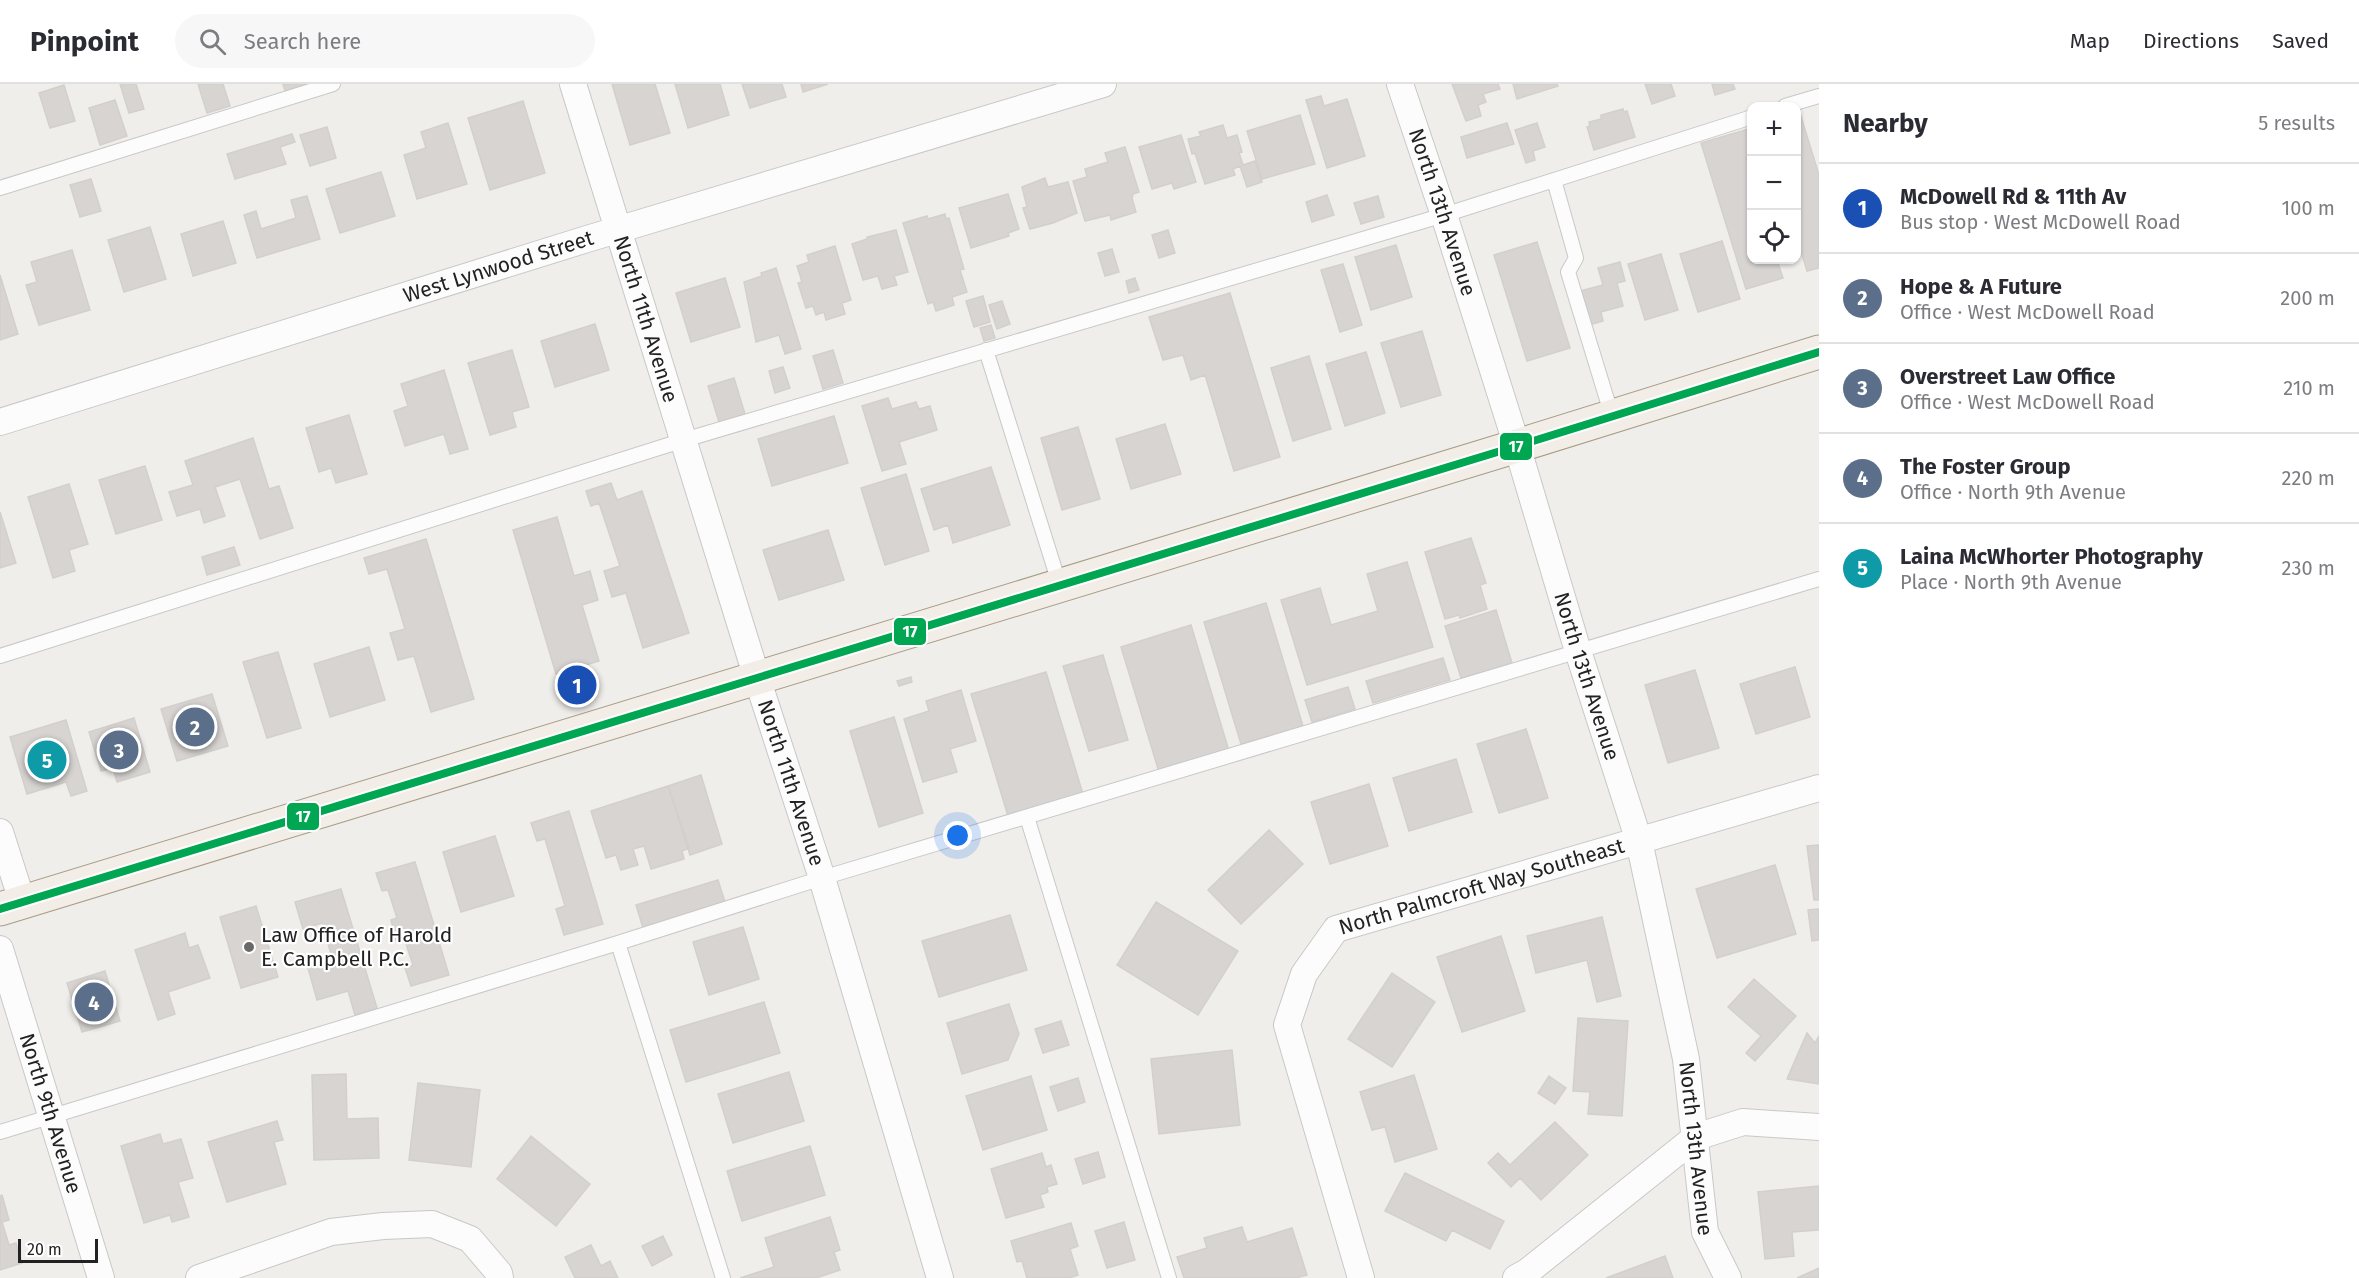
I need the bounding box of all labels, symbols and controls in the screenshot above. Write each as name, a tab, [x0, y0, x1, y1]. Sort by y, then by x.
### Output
search box	[175, 14, 595, 68]
text: Pinpoint	[30, 25, 139, 58]
icon: search	[196, 25, 229, 58]
text: Search here	[244, 28, 361, 55]
text: Map	[2070, 28, 2110, 54]
text: Directions	[2143, 28, 2239, 54]
text: Saved	[2272, 28, 2329, 54]
map controls	[1747, 102, 1801, 264]
button: +	[1747, 102, 1801, 156]
text: Nearby	[1843, 108, 1928, 139]
text: 5 results	[2258, 111, 2335, 135]
street label: North 13th Avenue	[1403, 125, 1482, 299]
button: −	[1747, 156, 1801, 210]
text: McDowell Rd & 11th Av	[1900, 183, 2126, 210]
text: 1	[1858, 196, 1867, 220]
text: 100 m	[2282, 196, 2335, 220]
button: locate	[1747, 210, 1801, 264]
text: Bus stop · West McDowell Road	[1900, 210, 2181, 234]
street label: West Lynwood Street	[400, 225, 597, 309]
street label: North 11th Avenue	[608, 232, 684, 406]
text: Hope & A Future	[1900, 273, 2062, 300]
text: 2	[1857, 286, 1868, 310]
text: 200 m	[2280, 286, 2335, 310]
text: Office · West McDowell Road	[1900, 300, 2155, 324]
text: Overstreet Law Office	[1900, 363, 2115, 390]
text: 3	[1857, 376, 1868, 400]
text: 210 m	[2283, 376, 2335, 400]
text: Office · West McDowell Road	[1900, 390, 2155, 414]
line badge: 17	[1499, 432, 1533, 461]
text: 17	[1509, 437, 1524, 456]
text: The Foster Group	[1900, 453, 2071, 480]
text: 4	[1857, 466, 1868, 490]
text: 220 m	[2282, 466, 2335, 490]
text: Office · North 9th Avenue	[1900, 480, 2126, 504]
text: Laina McWhorter Photography	[1900, 543, 2203, 570]
text: 5	[1857, 556, 1868, 580]
text: 230 m	[2282, 556, 2335, 580]
text: Place · North 9th Avenue	[1900, 570, 2122, 594]
street label: North 13th Avenue	[1548, 589, 1625, 764]
line badge: 17	[893, 617, 927, 646]
text: 17	[903, 622, 918, 641]
pin: 1	[558, 662, 596, 708]
street label: North 11th Avenue	[752, 696, 830, 869]
pin: 2	[176, 704, 214, 750]
pin: 3	[100, 728, 138, 772]
pin: 5	[28, 738, 66, 782]
line badge: 17	[286, 802, 320, 831]
text: 17	[296, 807, 311, 826]
your location	[943, 821, 972, 850]
street label: North Palmcroft Way Southeast	[1336, 832, 1628, 941]
place label: Law Office of Harold E. Campbell P.C.	[261, 922, 452, 972]
marker: Law Office of Harold E. Campbell P.C.	[242, 940, 256, 954]
pin: 4	[74, 980, 113, 1024]
street label: North 9th Avenue	[14, 1030, 87, 1197]
street label: North 13th Avenue	[1673, 1060, 1718, 1237]
scale bar	[18, 1236, 98, 1264]
text: 20 m	[27, 1240, 62, 1259]

